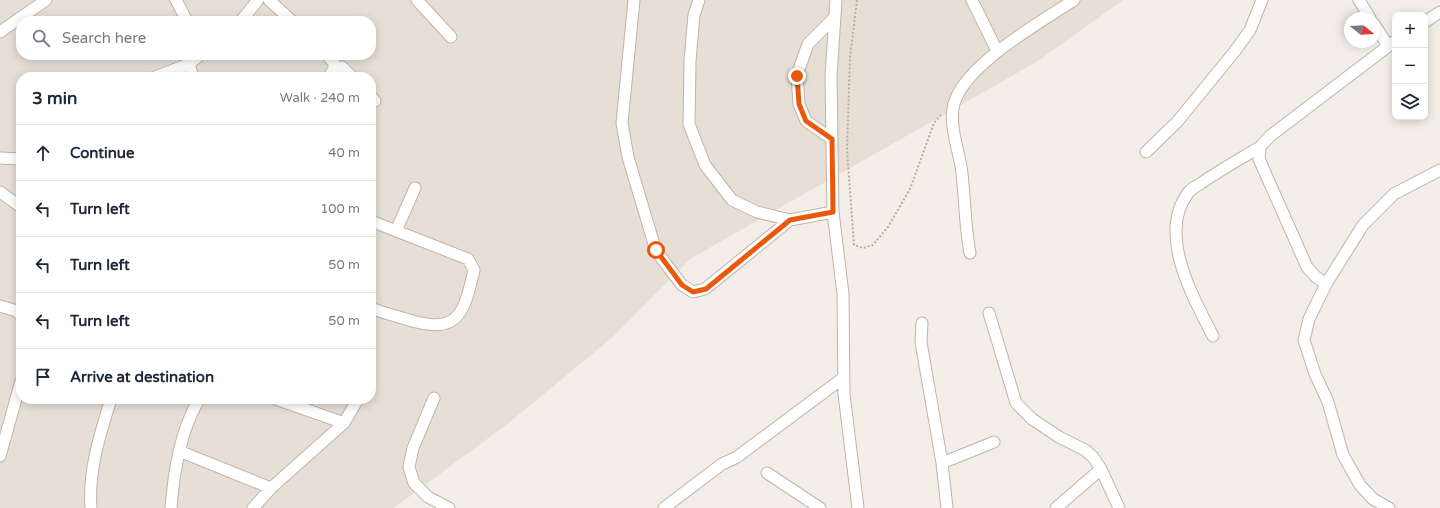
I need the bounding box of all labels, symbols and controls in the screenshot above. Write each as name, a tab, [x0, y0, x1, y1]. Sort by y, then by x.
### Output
north arrow	[1344, 12, 1380, 48]
map controls	[1392, 12, 1428, 120]
button: +	[1392, 12, 1428, 48]
search box	[16, 16, 376, 60]
icon: search	[30, 27, 52, 49]
text: Search here	[62, 29, 146, 47]
button: −	[1392, 48, 1428, 84]
route end	[788, 67, 806, 85]
button: layers	[1392, 84, 1428, 120]
text: 3 min	[32, 88, 77, 109]
text: Walk · 240 m	[280, 90, 360, 106]
icon: ahead	[32, 142, 54, 164]
text: Continue	[70, 144, 134, 162]
text: 40 m	[328, 145, 360, 161]
icon: left	[32, 198, 54, 220]
text: Turn left	[70, 200, 130, 218]
text: 100 m	[320, 201, 360, 217]
route start	[647, 241, 665, 259]
icon: left	[32, 254, 54, 276]
text: Turn left	[70, 256, 130, 274]
text: 50 m	[328, 257, 360, 273]
icon: left	[32, 310, 54, 332]
text: Turn left	[70, 312, 130, 330]
text: 50 m	[328, 313, 360, 329]
icon: arrive	[32, 366, 54, 388]
text: Arrive at destination	[70, 368, 214, 386]

